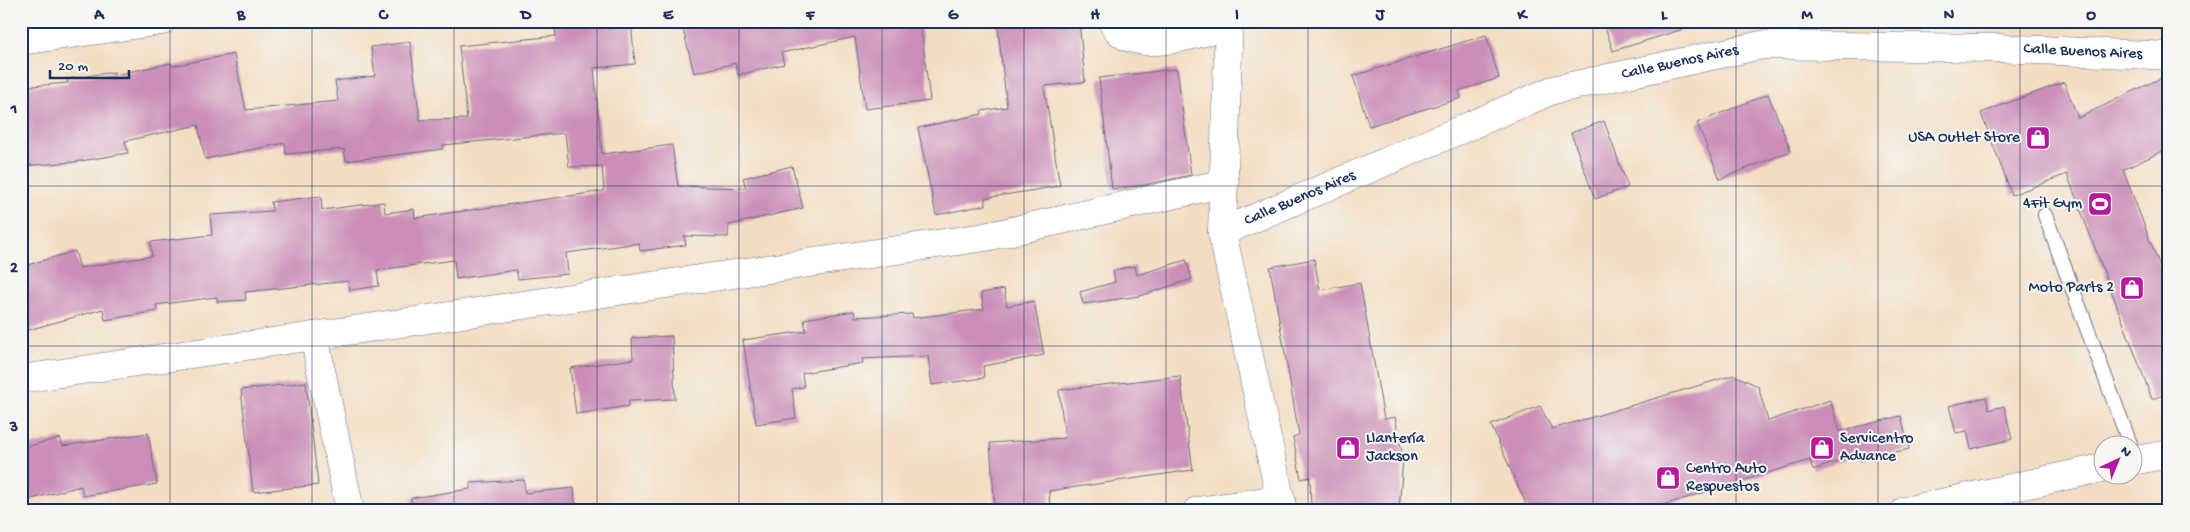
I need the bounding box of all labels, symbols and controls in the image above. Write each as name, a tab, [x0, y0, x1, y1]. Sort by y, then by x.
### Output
text: A	[93, 7, 105, 26]
text: B	[236, 7, 246, 26]
text: C	[378, 7, 389, 26]
text: D	[519, 7, 532, 26]
text: E	[663, 7, 674, 26]
text: F	[805, 7, 816, 26]
text: G	[948, 7, 959, 26]
text: H	[1090, 7, 1100, 26]
text: I	[1235, 7, 1239, 26]
text: J	[1375, 7, 1386, 26]
text: K	[1517, 7, 1529, 26]
text: L	[1661, 7, 1668, 26]
text: M	[1801, 7, 1813, 26]
text: N	[1944, 7, 1955, 26]
text: O	[2086, 7, 2096, 26]
street label: Calle Buenos Aires	[2023, 40, 2144, 64]
street label: Calle Buenos Aires	[1620, 41, 1741, 84]
scale bar	[50, 48, 129, 80]
text: 20 m	[58, 58, 88, 76]
text: 1	[10, 101, 17, 120]
shop icon: USA Outlet Store	[2025, 125, 2051, 151]
place label: USA Outlet Store	[1908, 129, 2021, 148]
street label: Calle Buenos Aires	[1242, 166, 1360, 231]
sports icon: 4Fit Gym	[2087, 191, 2113, 217]
place label: 4Fit Gym	[2023, 195, 2083, 214]
text: 2	[10, 260, 18, 279]
shop icon: Moto Parts 2	[2119, 275, 2145, 301]
place label: Moto Parts 2	[2029, 279, 2114, 298]
text: 3	[9, 419, 18, 438]
place label: Llantería Jackson	[1366, 430, 1426, 467]
place label: Servicentro Advance	[1840, 430, 1914, 467]
north arrow	[2092, 434, 2142, 484]
shop icon: Llantería Jackson	[1335, 435, 1361, 461]
shop icon: Servicentro Advance	[1809, 435, 1835, 461]
text: N	[2116, 443, 2134, 462]
place label: Centro Auto Respuestos	[1686, 460, 1767, 497]
shop icon: Centro Auto Respuestos	[1655, 465, 1681, 491]

